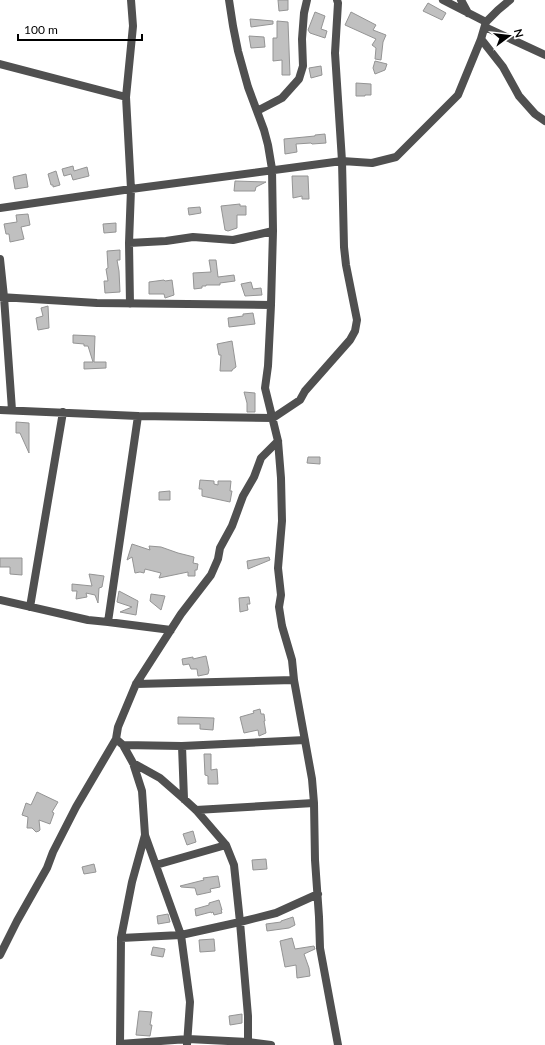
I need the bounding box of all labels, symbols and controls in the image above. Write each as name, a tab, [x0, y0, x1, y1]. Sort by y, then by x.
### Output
scale bar	[18, 16, 142, 42]
north arrow	[489, 16, 529, 56]
text: 100 m	[24, 22, 58, 37]
text: N	[512, 28, 527, 39]

